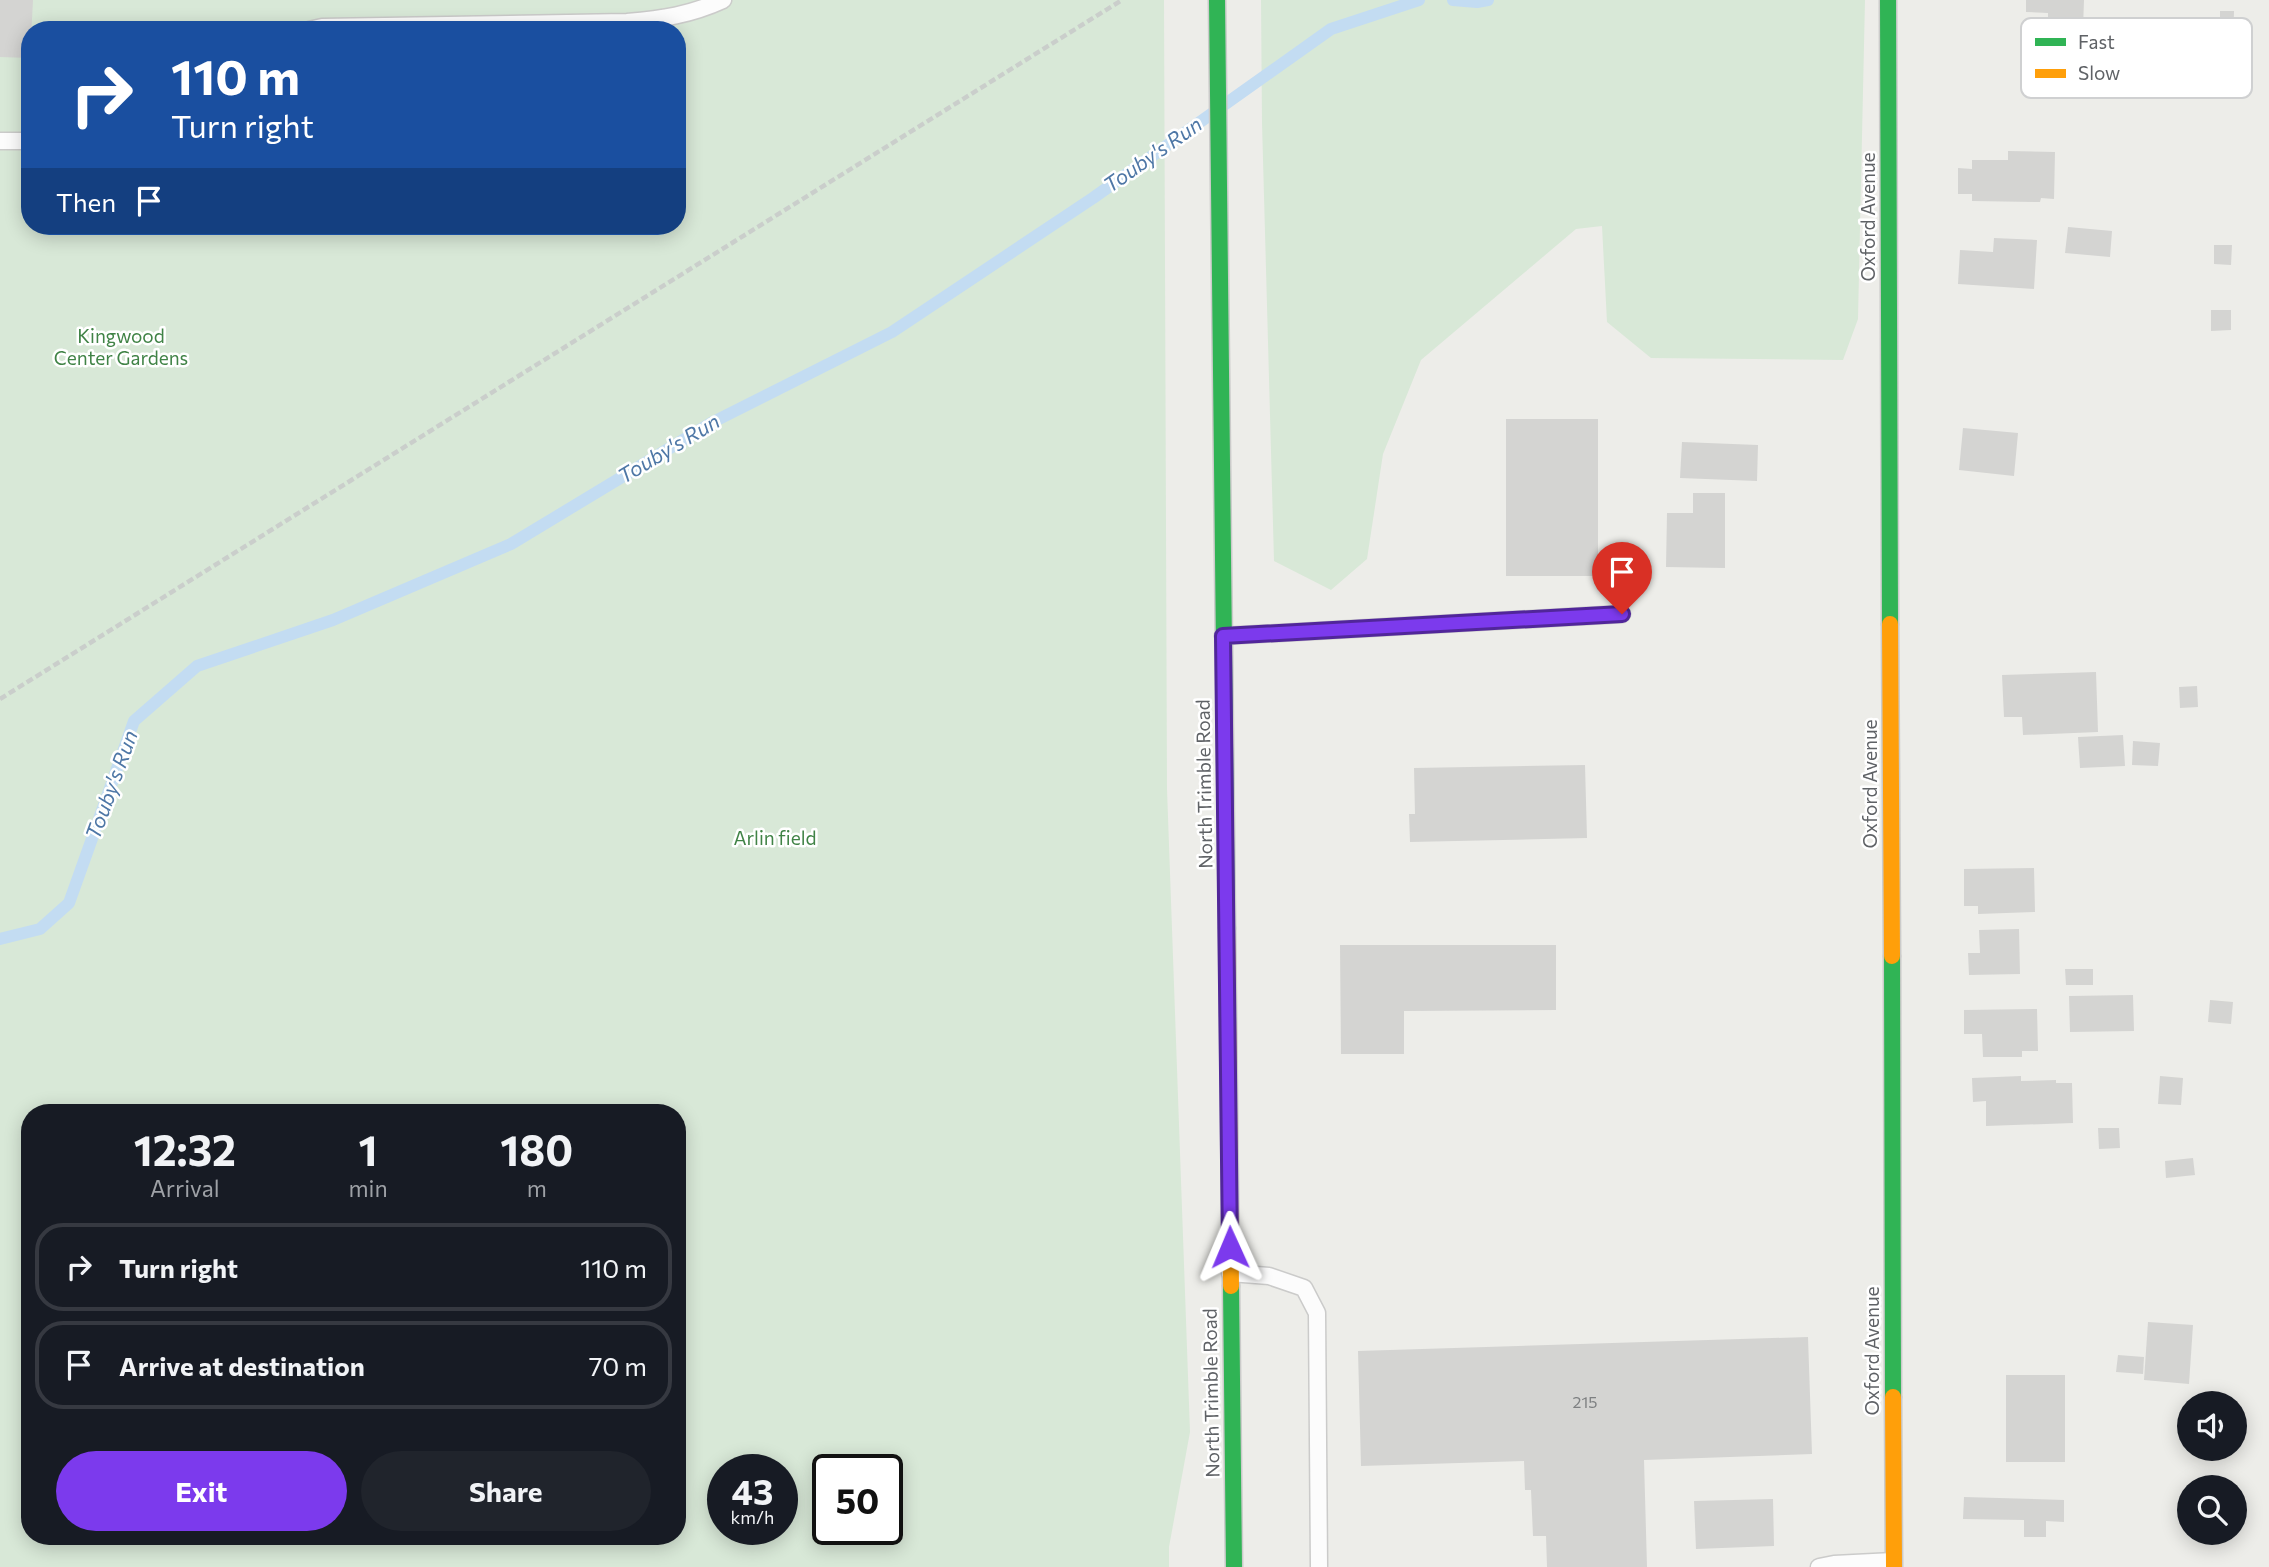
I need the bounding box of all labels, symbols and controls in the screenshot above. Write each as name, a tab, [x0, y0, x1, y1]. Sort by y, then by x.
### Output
legend	[2021, 18, 2252, 98]
text: Fast	[2078, 30, 2115, 53]
text: 110 m	[171, 45, 300, 105]
icon: right	[56, 49, 147, 140]
text: Slow	[2078, 61, 2120, 84]
text: Turn right	[171, 105, 314, 145]
water label: Touby's Run	[1098, 111, 1206, 197]
street label: Oxford Avenue	[1856, 152, 1879, 282]
icon: arrive	[130, 182, 168, 220]
text: Then	[56, 186, 116, 217]
park label: Kingwood Center Gardens	[54, 324, 188, 369]
water label: Touby's Run	[613, 408, 724, 488]
pin	[1592, 542, 1652, 614]
icon: arrive	[1603, 553, 1641, 591]
street label: North Trimble Road	[1191, 699, 1216, 869]
street label: Oxford Avenue	[1858, 719, 1881, 849]
water label: Touby's Run	[79, 727, 142, 842]
park label: Arlin field	[733, 826, 817, 849]
text: 12:32	[134, 1123, 236, 1175]
text: 1	[359, 1123, 378, 1175]
text: 180	[500, 1123, 573, 1175]
text: Arrival	[150, 1174, 220, 1202]
text: min	[349, 1174, 388, 1202]
text: m	[527, 1174, 547, 1202]
position arrow	[1193, 1210, 1267, 1284]
icon: right	[60, 1248, 98, 1286]
text: Turn right	[119, 1252, 238, 1283]
text: 110 m	[580, 1252, 647, 1283]
street label: Oxford Avenue	[1860, 1286, 1883, 1416]
street label: North Trimble Road	[1198, 1308, 1223, 1478]
icon: arrive	[60, 1346, 98, 1384]
text: Arrive at destination	[119, 1350, 365, 1381]
text: 70 m	[589, 1350, 647, 1381]
map controls	[2177, 1391, 2247, 1545]
button: sound	[2177, 1391, 2247, 1461]
house number: 215	[1573, 1392, 1597, 1411]
button: Exit	[56, 1451, 347, 1531]
button: Share	[361, 1451, 651, 1531]
speed limit sign: 50	[812, 1454, 903, 1545]
text: 43	[732, 1469, 773, 1512]
button: search	[2177, 1475, 2247, 1545]
text: km/h	[731, 1506, 774, 1528]

